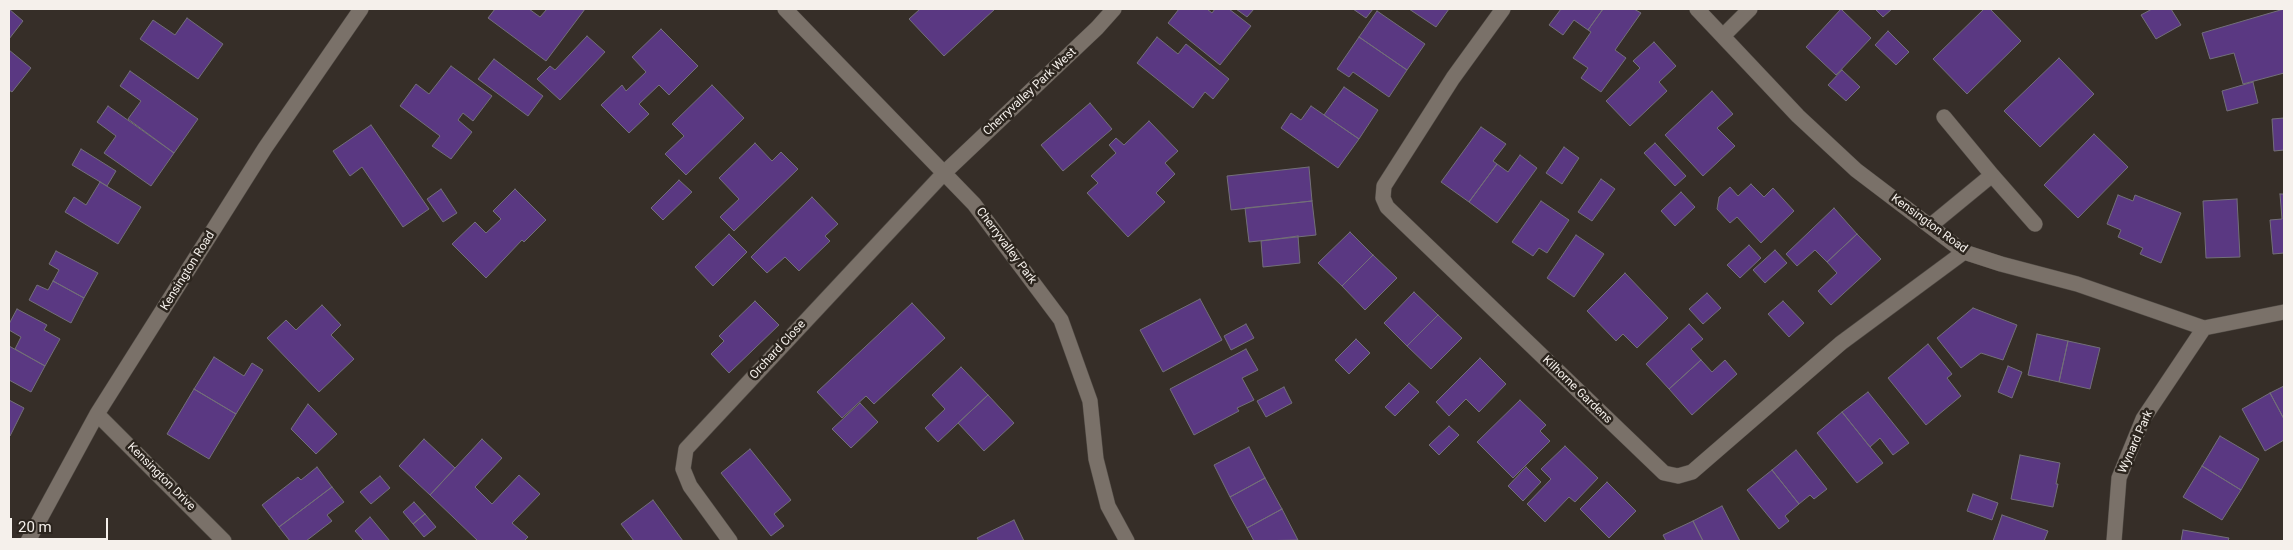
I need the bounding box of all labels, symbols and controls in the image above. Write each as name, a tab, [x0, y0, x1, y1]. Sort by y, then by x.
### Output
street label: Cherryvalley Park West	[981, 45, 1079, 139]
street label: Kensington Road	[1888, 192, 1970, 256]
street label: Cherryvalley Park	[973, 205, 1039, 287]
street label: Kensington Road	[158, 229, 218, 313]
street label: Orchard Close	[747, 317, 809, 383]
street label: Kilhorne Gardens	[1539, 353, 1615, 427]
street label: Wynard Park	[2116, 408, 2156, 476]
street label: Kensington Drive	[124, 440, 198, 514]
scale bar	[12, 508, 110, 540]
text: 20 m	[18, 518, 52, 536]

